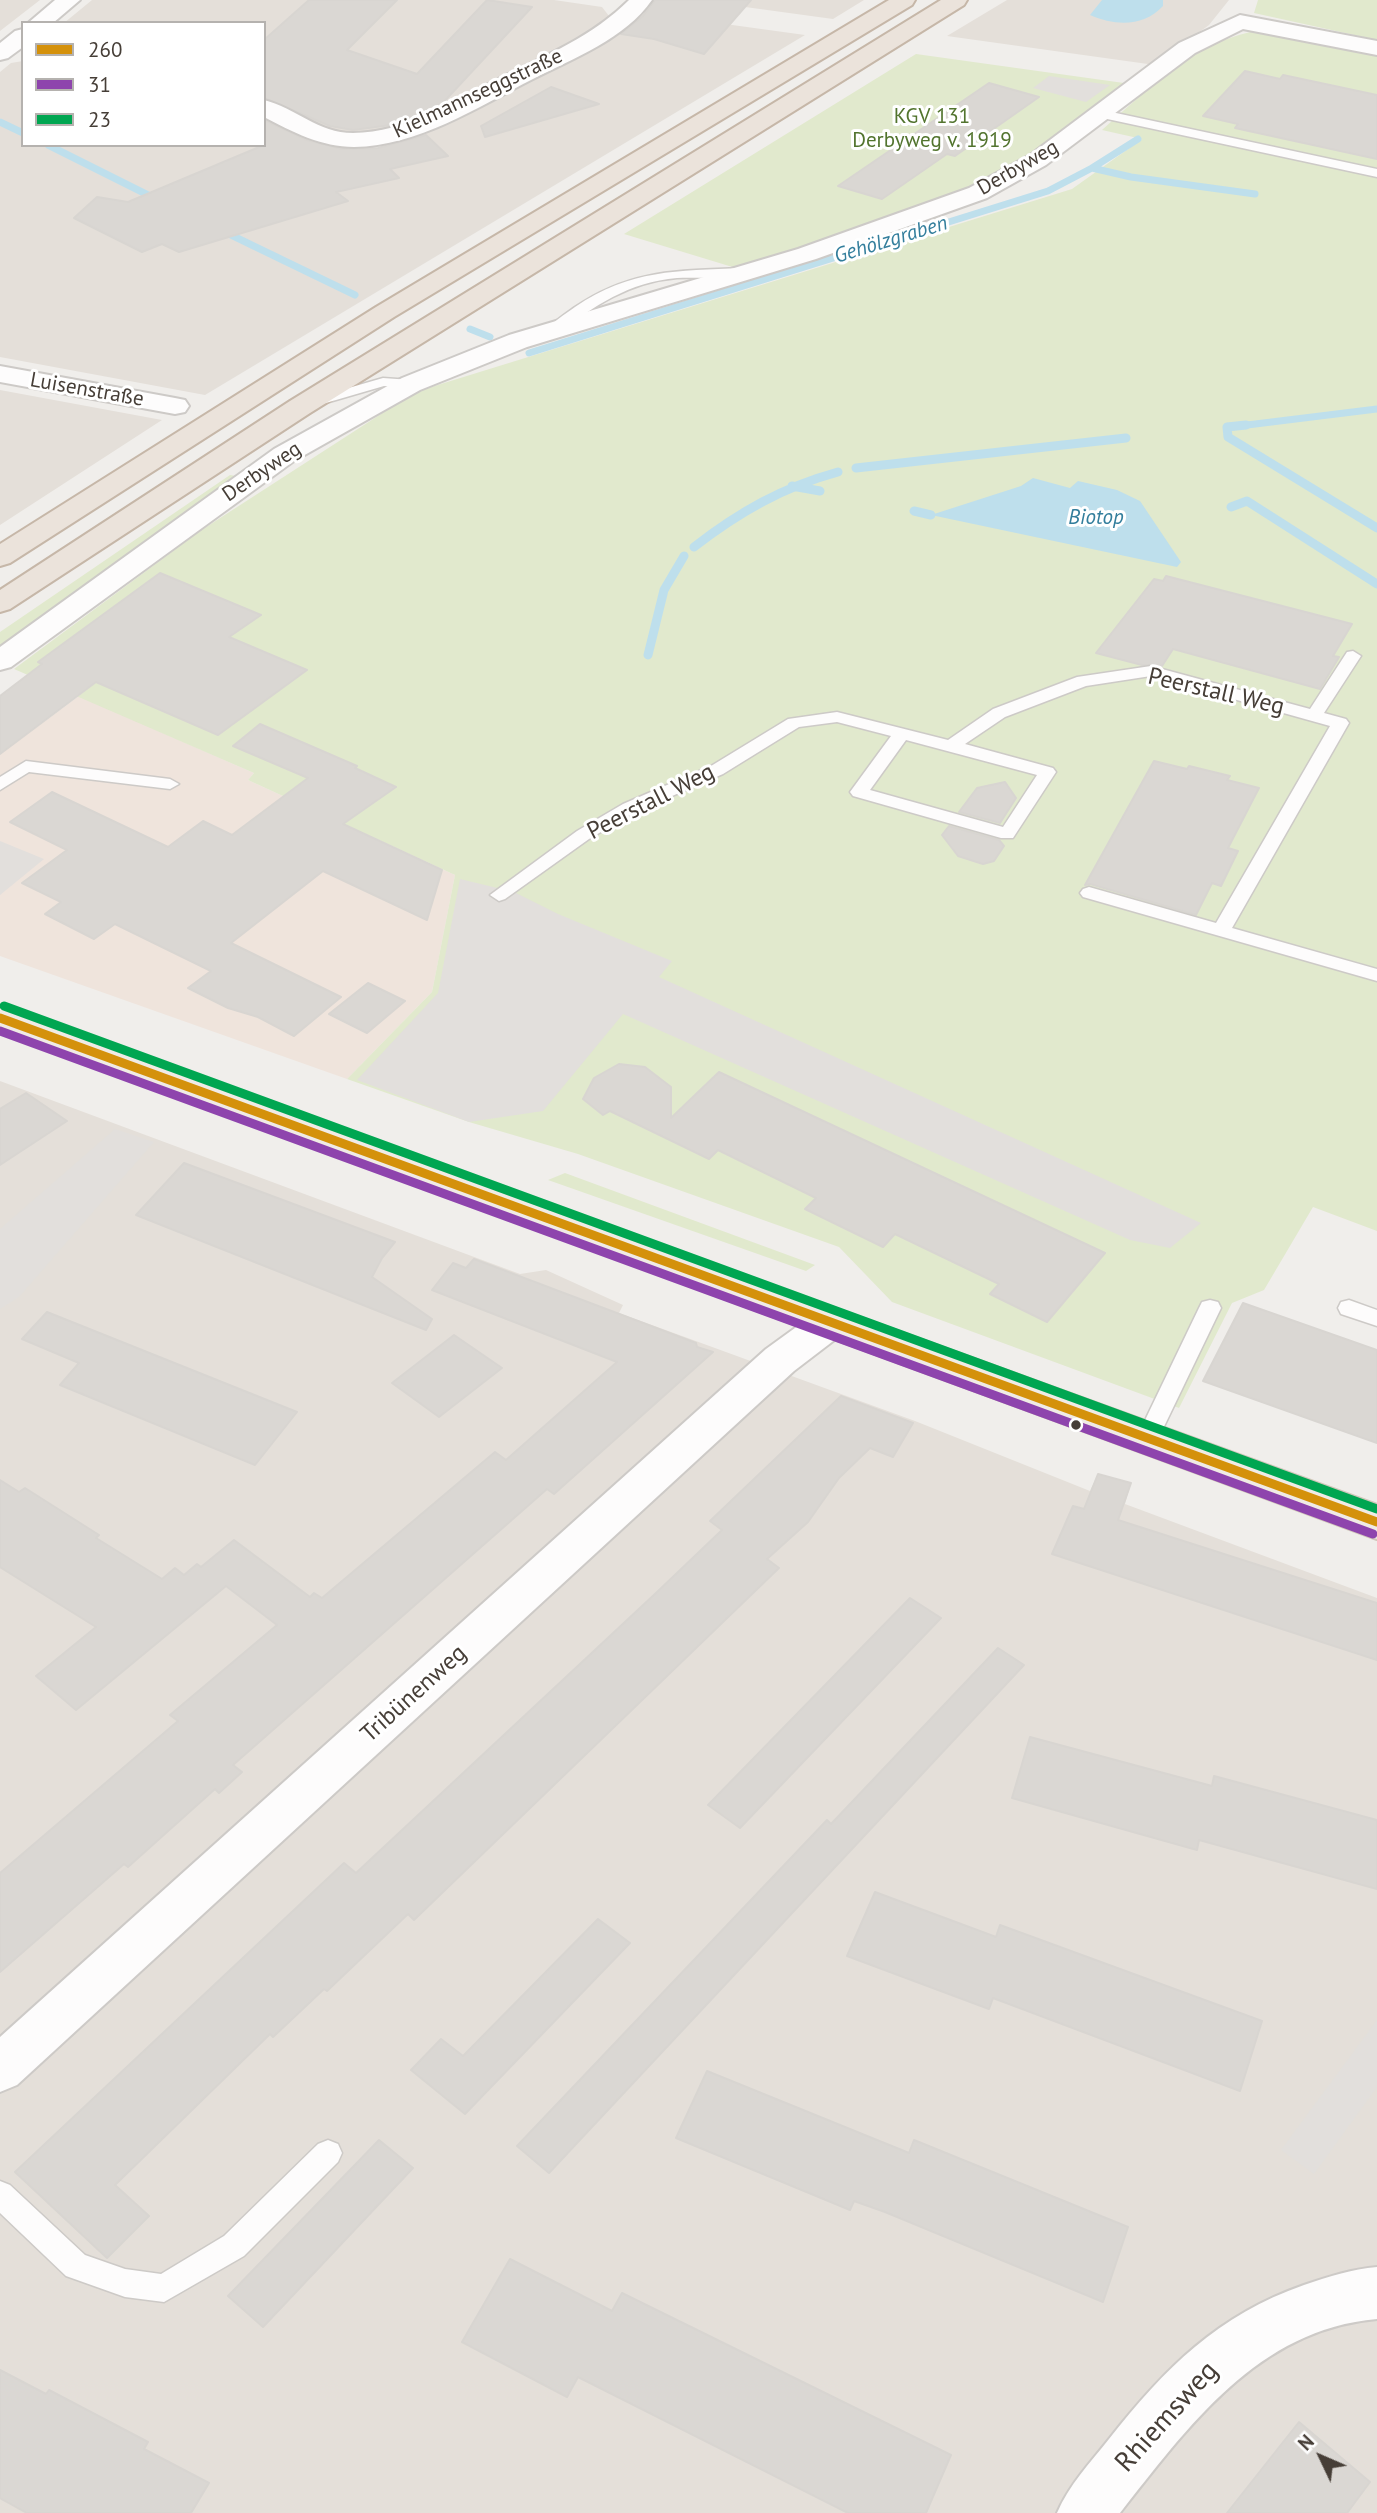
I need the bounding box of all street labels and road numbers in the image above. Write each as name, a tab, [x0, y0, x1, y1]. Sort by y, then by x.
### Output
street label: Kielmannseggstraße	[389, 44, 567, 144]
street label: Derbyweg	[973, 135, 1063, 201]
street label: Luisenstraße	[28, 368, 146, 412]
street label: Derbyweg	[218, 437, 306, 507]
street label: Peerstall Weg	[1145, 662, 1287, 722]
street label: Peerstall Weg	[583, 758, 719, 846]
street label: Tribünenweg	[355, 1639, 473, 1749]
street label: Rhiemsweg	[1109, 2355, 1225, 2479]

